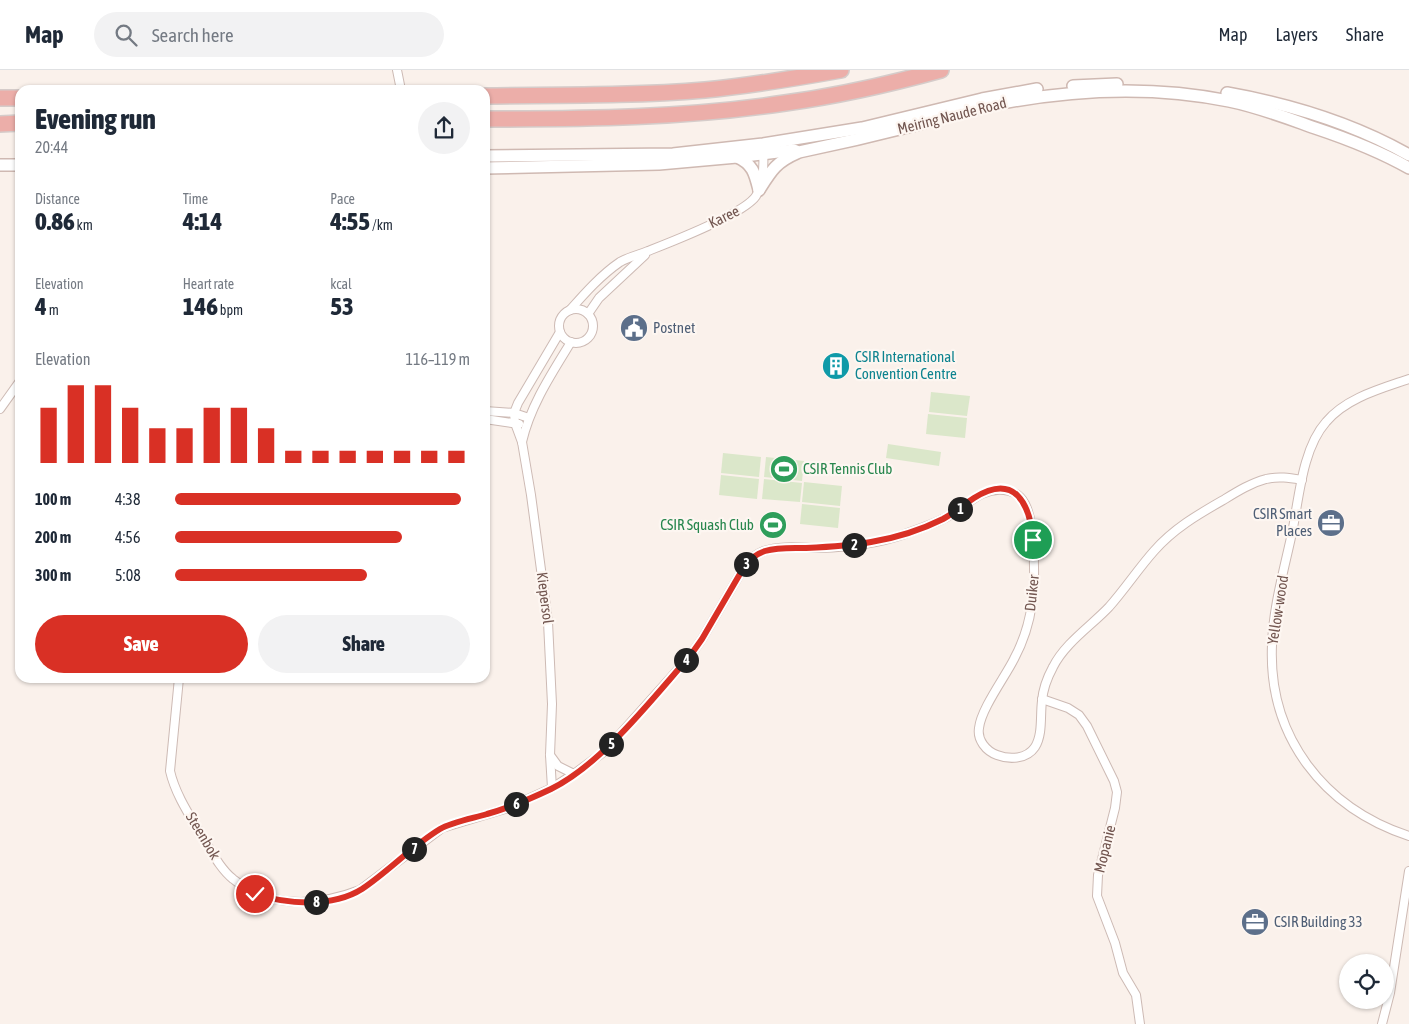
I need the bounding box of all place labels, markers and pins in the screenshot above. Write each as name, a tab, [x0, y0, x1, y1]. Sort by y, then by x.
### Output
public building icon: Postnet	[619, 313, 649, 343]
place label: Postnet	[653, 319, 695, 336]
place label: CSIR International Convention Centre	[855, 348, 957, 382]
building icon: CSIR International Convention Centre	[821, 351, 851, 381]
sports icon: CSIR Tennis Club	[769, 454, 799, 484]
place label: CSIR Tennis Club	[803, 460, 892, 477]
pin: 1	[948, 496, 972, 522]
place label: CSIR Smart Places	[1253, 505, 1312, 539]
office icon: CSIR Smart Places	[1316, 508, 1346, 538]
sports icon: CSIR Squash Club	[758, 510, 788, 540]
place label: CSIR Squash Club	[660, 516, 754, 533]
pin	[1012, 519, 1054, 561]
pin: 2	[842, 532, 866, 558]
pin: 3	[734, 552, 758, 576]
pin: 4	[674, 648, 698, 672]
pin: 5	[598, 732, 624, 756]
pin: 6	[504, 792, 528, 816]
pin: 7	[402, 836, 426, 862]
pin	[234, 873, 276, 915]
pin: 8	[304, 890, 328, 914]
office icon: CSIR Building 33	[1240, 907, 1270, 937]
place label: CSIR Building 33	[1274, 913, 1363, 930]

